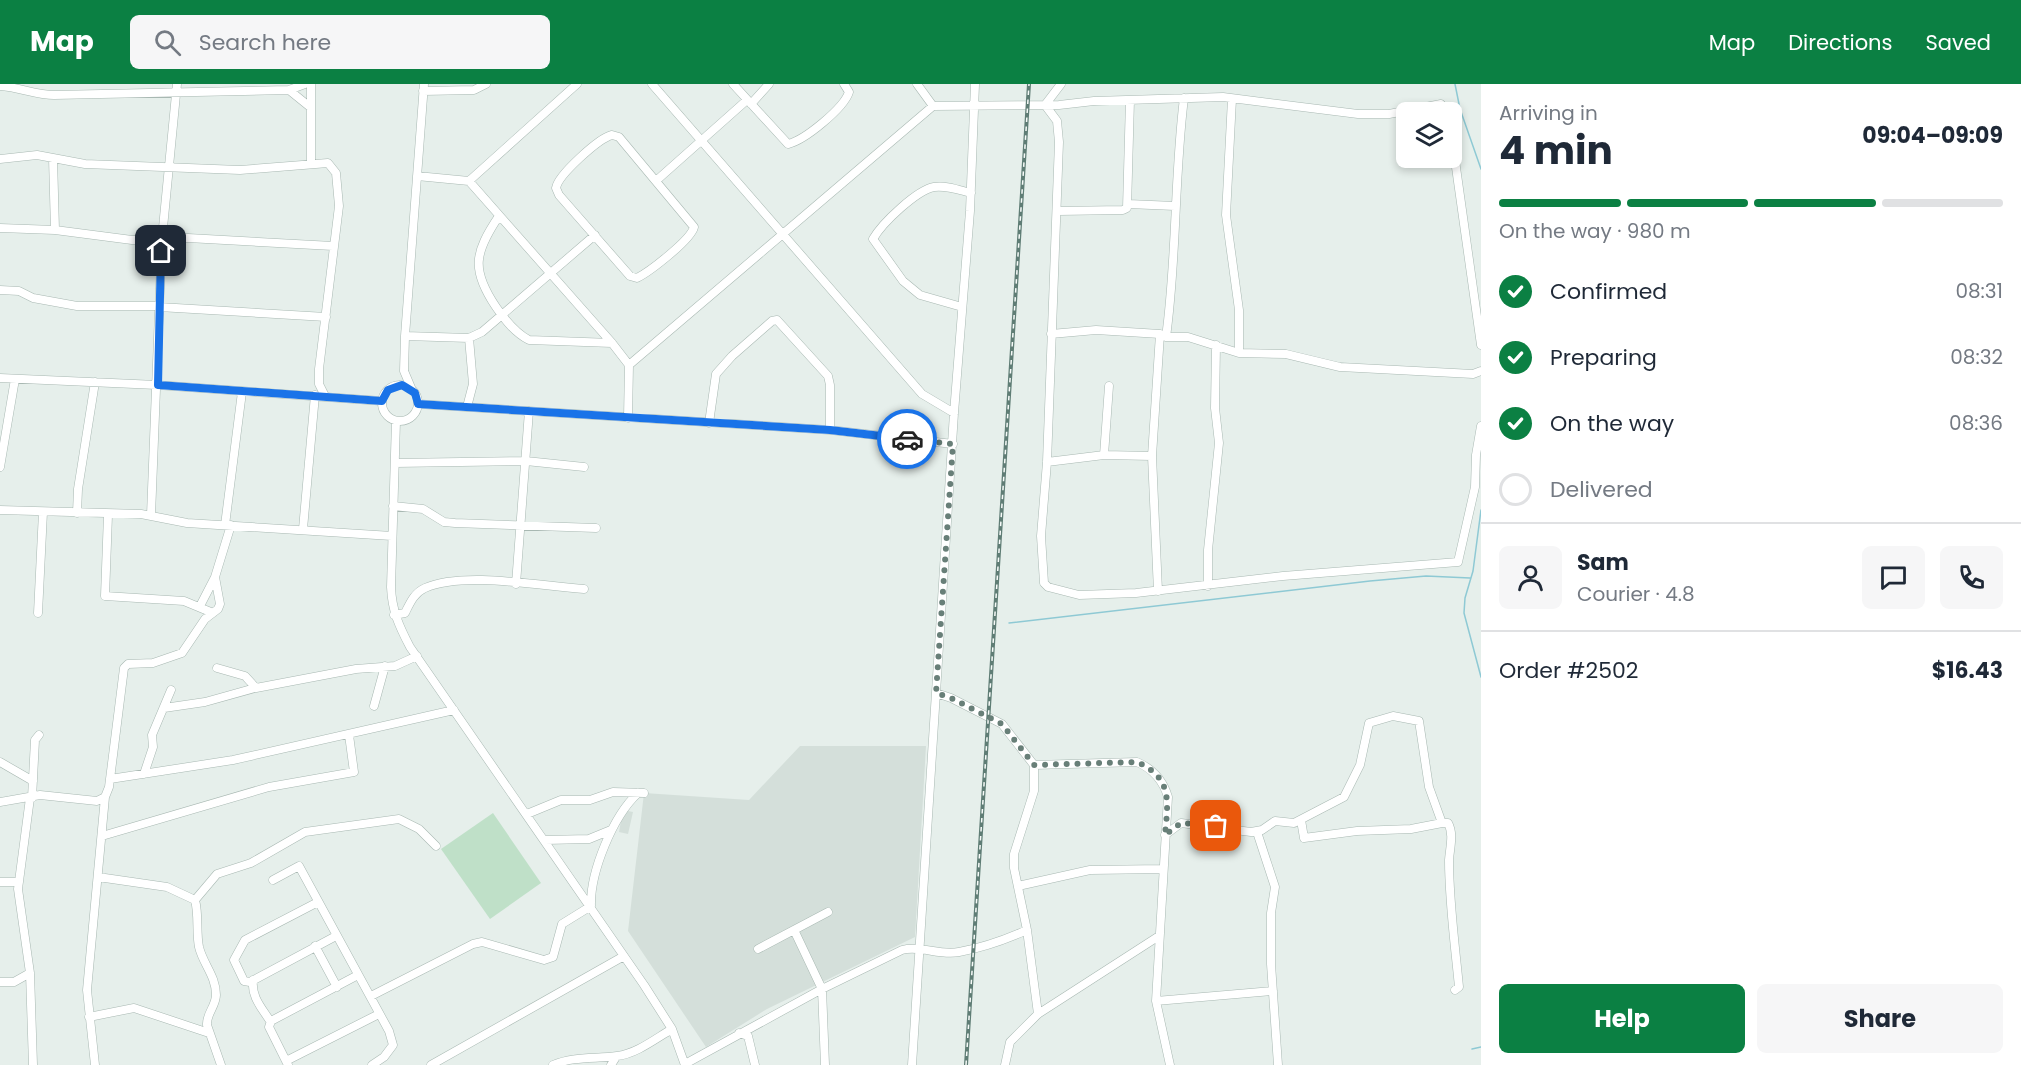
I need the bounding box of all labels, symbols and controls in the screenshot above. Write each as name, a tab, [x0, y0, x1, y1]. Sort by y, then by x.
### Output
search box	[130, 15, 550, 69]
text: Map	[30, 22, 94, 61]
icon: search	[151, 26, 184, 59]
text: Search here	[199, 27, 331, 58]
text: Map	[1709, 28, 1755, 57]
text: Directions	[1788, 28, 1892, 57]
text: Saved	[1925, 28, 1991, 57]
text: Arriving in	[1499, 99, 1598, 127]
map controls	[1396, 102, 1462, 168]
button: layers	[1396, 102, 1462, 168]
text: 09:04–09:09	[1862, 120, 2003, 151]
text: 4 min	[1499, 123, 1613, 178]
text: On the way · 980 m	[1499, 217, 1691, 245]
pin	[135, 225, 186, 276]
icon: home	[144, 234, 177, 267]
icon: check	[1499, 275, 1532, 308]
text: Confirmed	[1550, 276, 1667, 307]
text: 08:31	[1955, 277, 2003, 305]
icon: check	[1499, 341, 1532, 374]
text: Preparing	[1550, 342, 1657, 373]
text: 08:32	[1950, 343, 2003, 371]
icon: check	[1499, 407, 1532, 440]
text: On the way	[1550, 408, 1674, 439]
courier	[877, 409, 937, 469]
text: 08:36	[1949, 409, 2003, 437]
icon: car	[891, 423, 924, 456]
text: Delivered	[1550, 474, 1653, 505]
button: person	[1499, 546, 1562, 609]
button: chat	[1862, 546, 1925, 609]
button: phone	[1940, 546, 2003, 609]
text: Sam	[1577, 547, 1629, 578]
text: Courier · 4.8	[1577, 580, 1695, 608]
text: Order #2502	[1499, 655, 1639, 686]
text: $16.43	[1932, 655, 2003, 686]
pin	[1190, 800, 1241, 851]
icon: bag	[1199, 809, 1232, 842]
button: Help	[1499, 984, 1745, 1053]
button: Share	[1757, 984, 2003, 1053]

